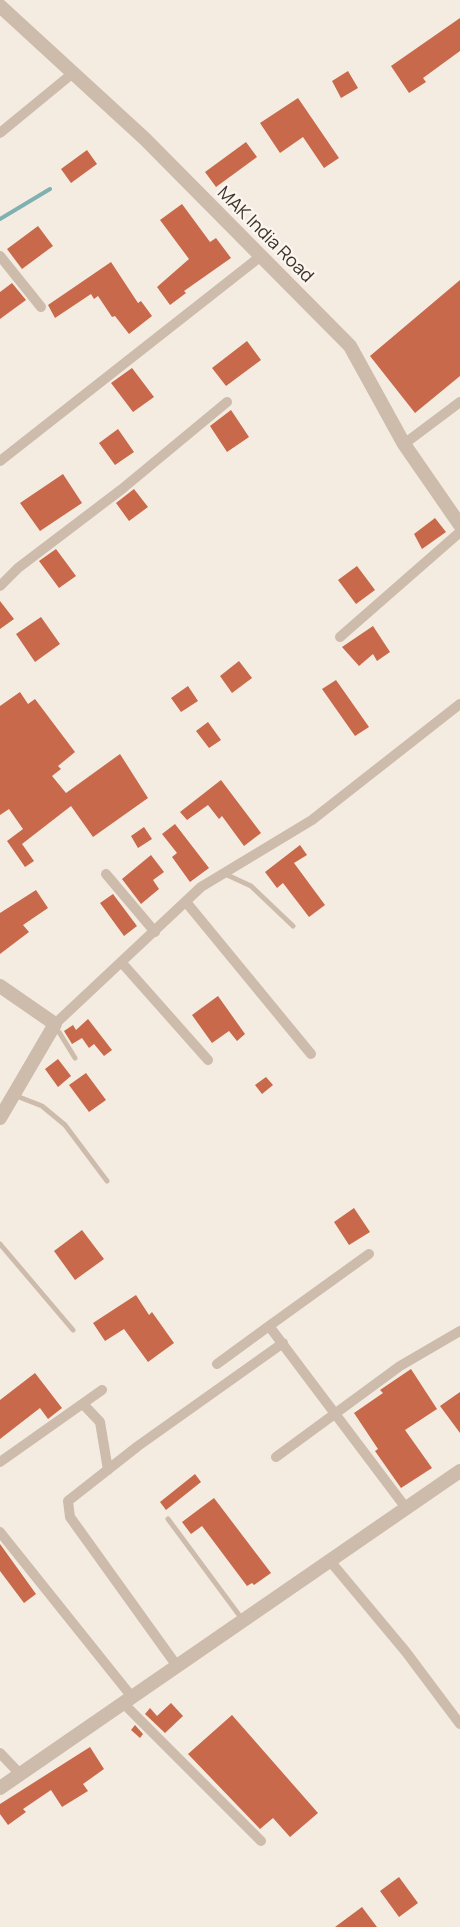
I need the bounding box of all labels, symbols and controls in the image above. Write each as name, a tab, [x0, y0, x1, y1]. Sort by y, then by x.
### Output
street label: MAK India Road	[213, 183, 317, 287]

